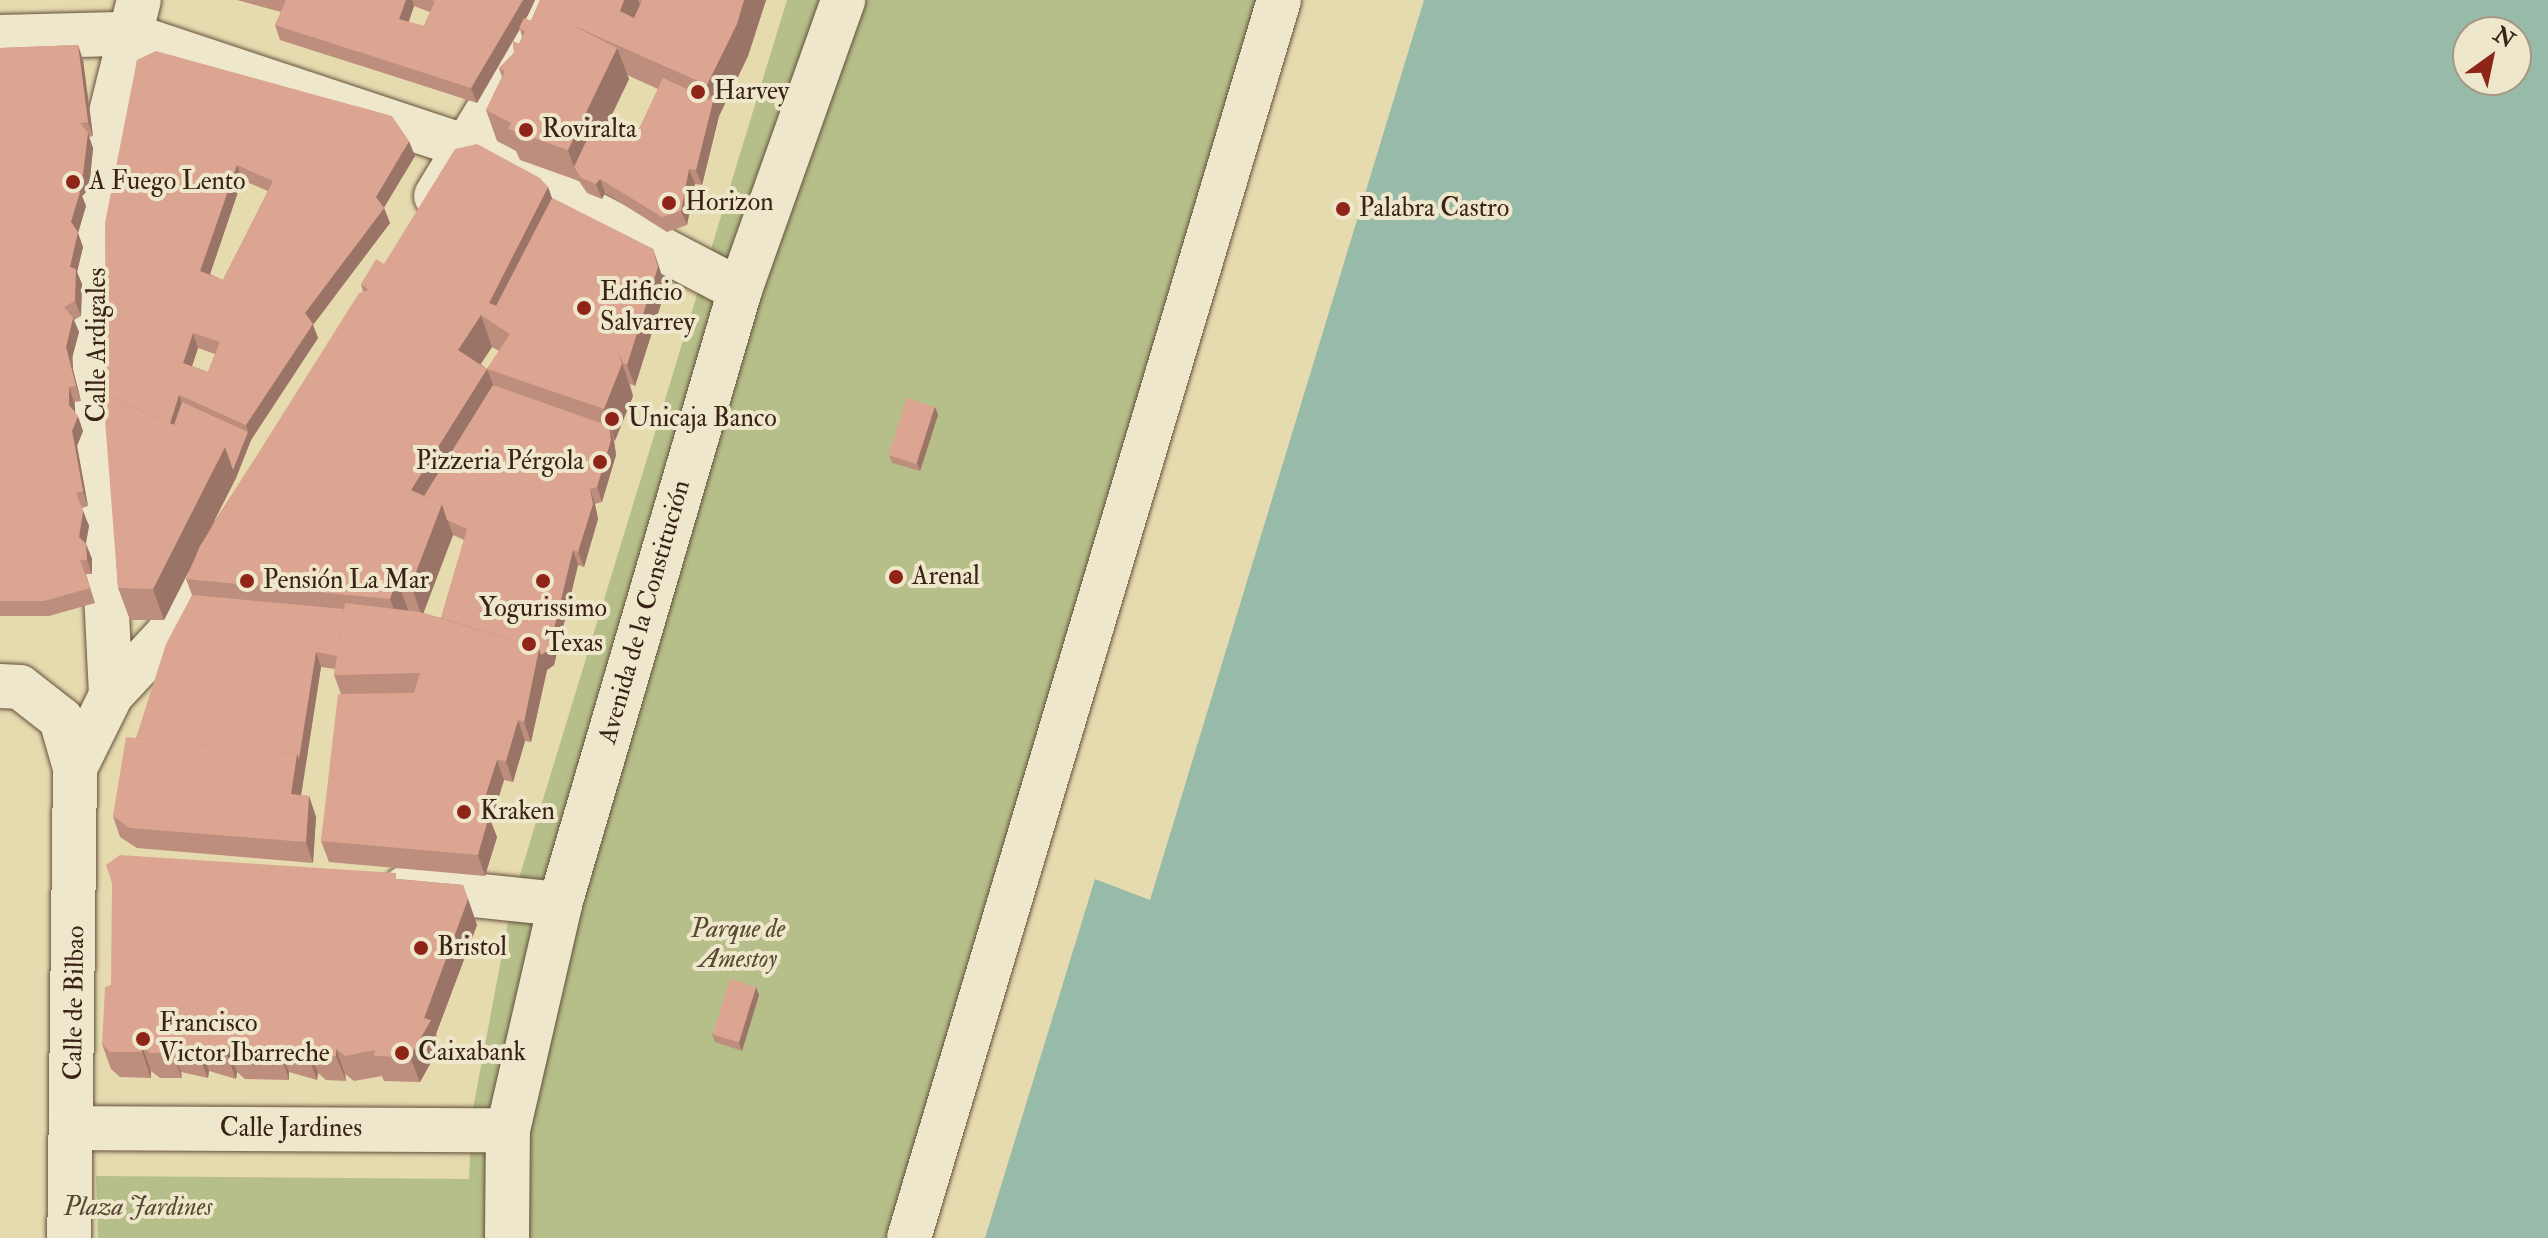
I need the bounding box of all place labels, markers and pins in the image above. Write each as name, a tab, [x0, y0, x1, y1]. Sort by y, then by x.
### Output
place label: Harvey	[714, 76, 789, 108]
marker: Harvey	[689, 83, 707, 101]
place label: Roviralta	[542, 114, 637, 146]
marker: Roviralta	[517, 121, 535, 139]
place label: A Fuego Lento	[89, 166, 246, 198]
marker: A Fuego Lento	[64, 173, 82, 191]
place label: Horizon	[685, 187, 774, 219]
place label: Palabra Castro	[1359, 193, 1509, 225]
marker: Horizon	[660, 194, 678, 212]
marker: Palabra Castro	[1334, 200, 1352, 218]
place label: Edificio Salvarrey	[600, 277, 695, 338]
marker: Edificio Salvarrey	[575, 299, 593, 317]
place label: Unicaja Banco	[628, 403, 777, 435]
marker: Unicaja Banco	[603, 410, 621, 428]
place label: Pizzeria Pérgola	[416, 446, 584, 478]
marker: Pizzeria Pérgola	[591, 453, 609, 471]
place label: Arenal	[912, 561, 980, 593]
place label: Pensión La Mar	[263, 565, 429, 597]
marker: Arenal	[887, 568, 905, 586]
marker: Pensión La Mar	[238, 572, 256, 590]
marker: Yogurissimo	[534, 572, 552, 590]
place label: Yogurissimo	[479, 593, 607, 625]
place label: Texas	[545, 628, 603, 660]
marker: Texas	[520, 635, 538, 653]
place label: Kraken	[480, 796, 555, 828]
marker: Kraken	[455, 803, 473, 821]
place label: Bristol	[437, 932, 507, 964]
marker: Bristol	[412, 939, 430, 957]
place label: Francisco Victor Ibarreche	[159, 1008, 330, 1070]
marker: Francisco Victor Ibarreche	[134, 1030, 152, 1048]
place label: Caixabank	[418, 1037, 526, 1069]
marker: Caixabank	[393, 1044, 411, 1062]

